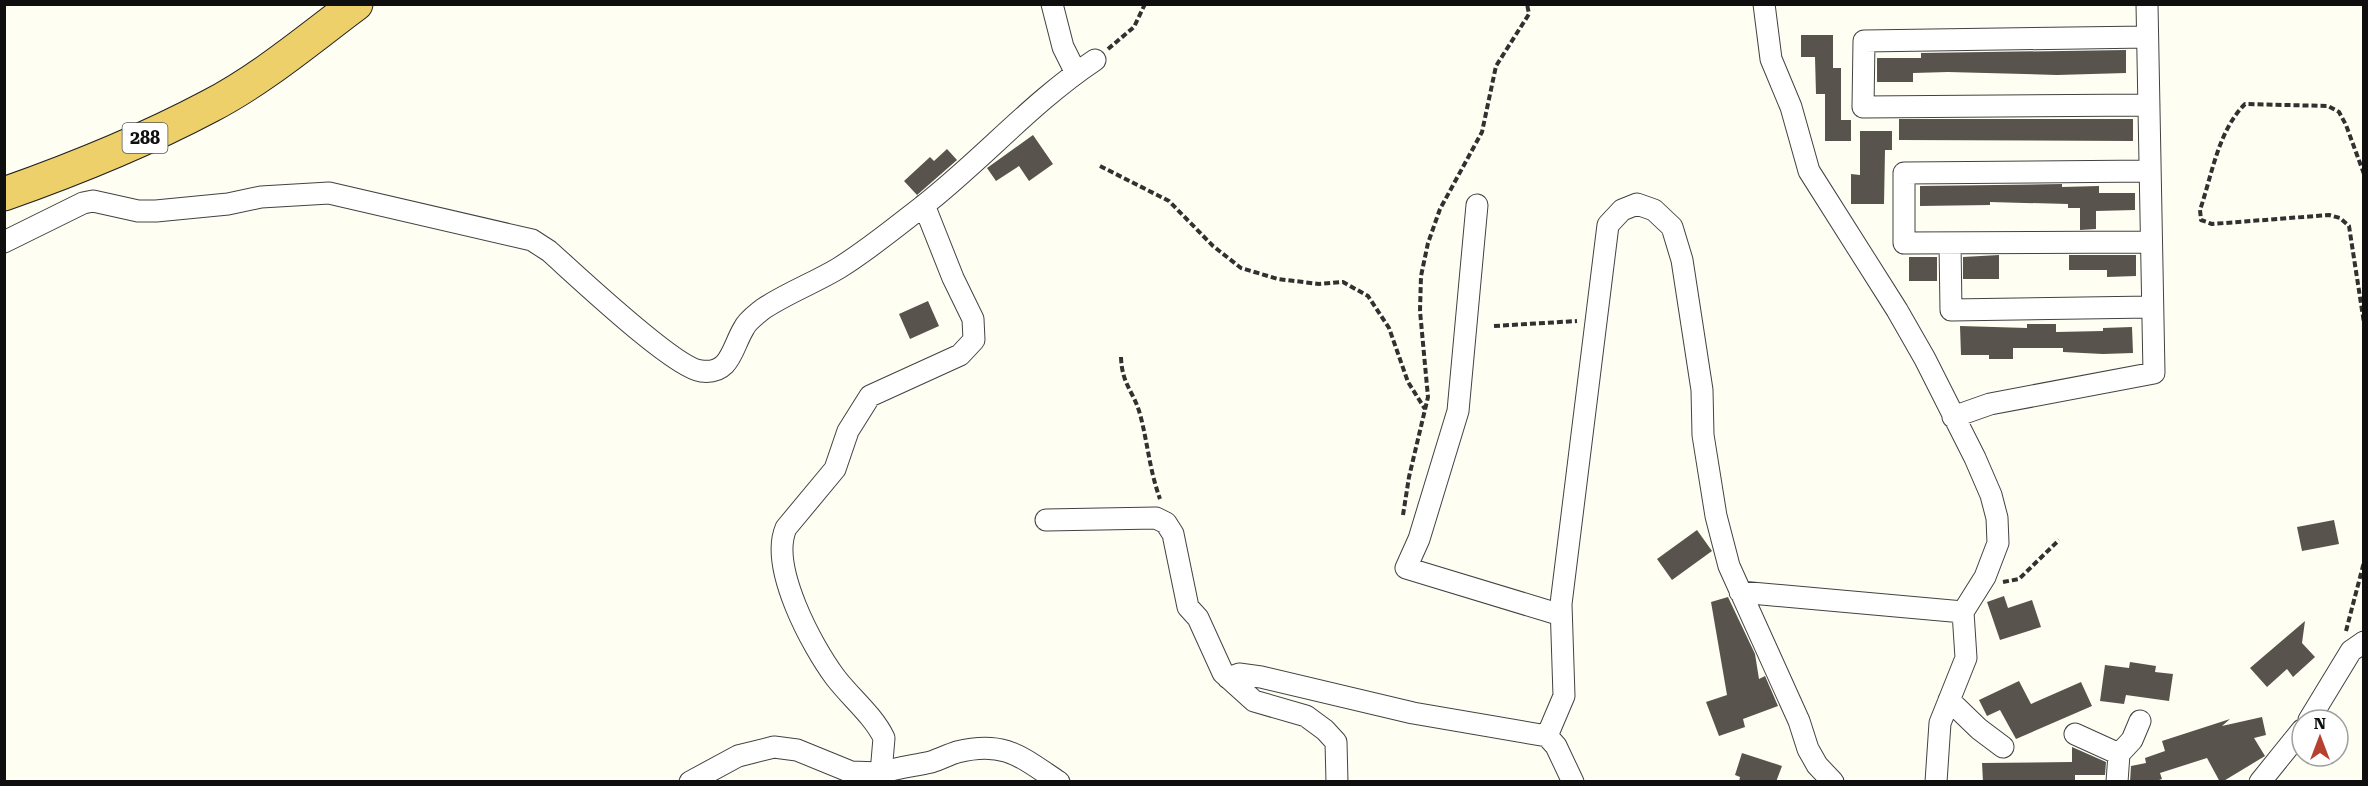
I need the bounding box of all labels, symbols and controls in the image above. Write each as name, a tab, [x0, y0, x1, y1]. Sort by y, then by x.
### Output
road number: 288	[122, 123, 168, 153]
north arrow	[2290, 708, 2350, 768]
text: N	[2314, 714, 2326, 733]

